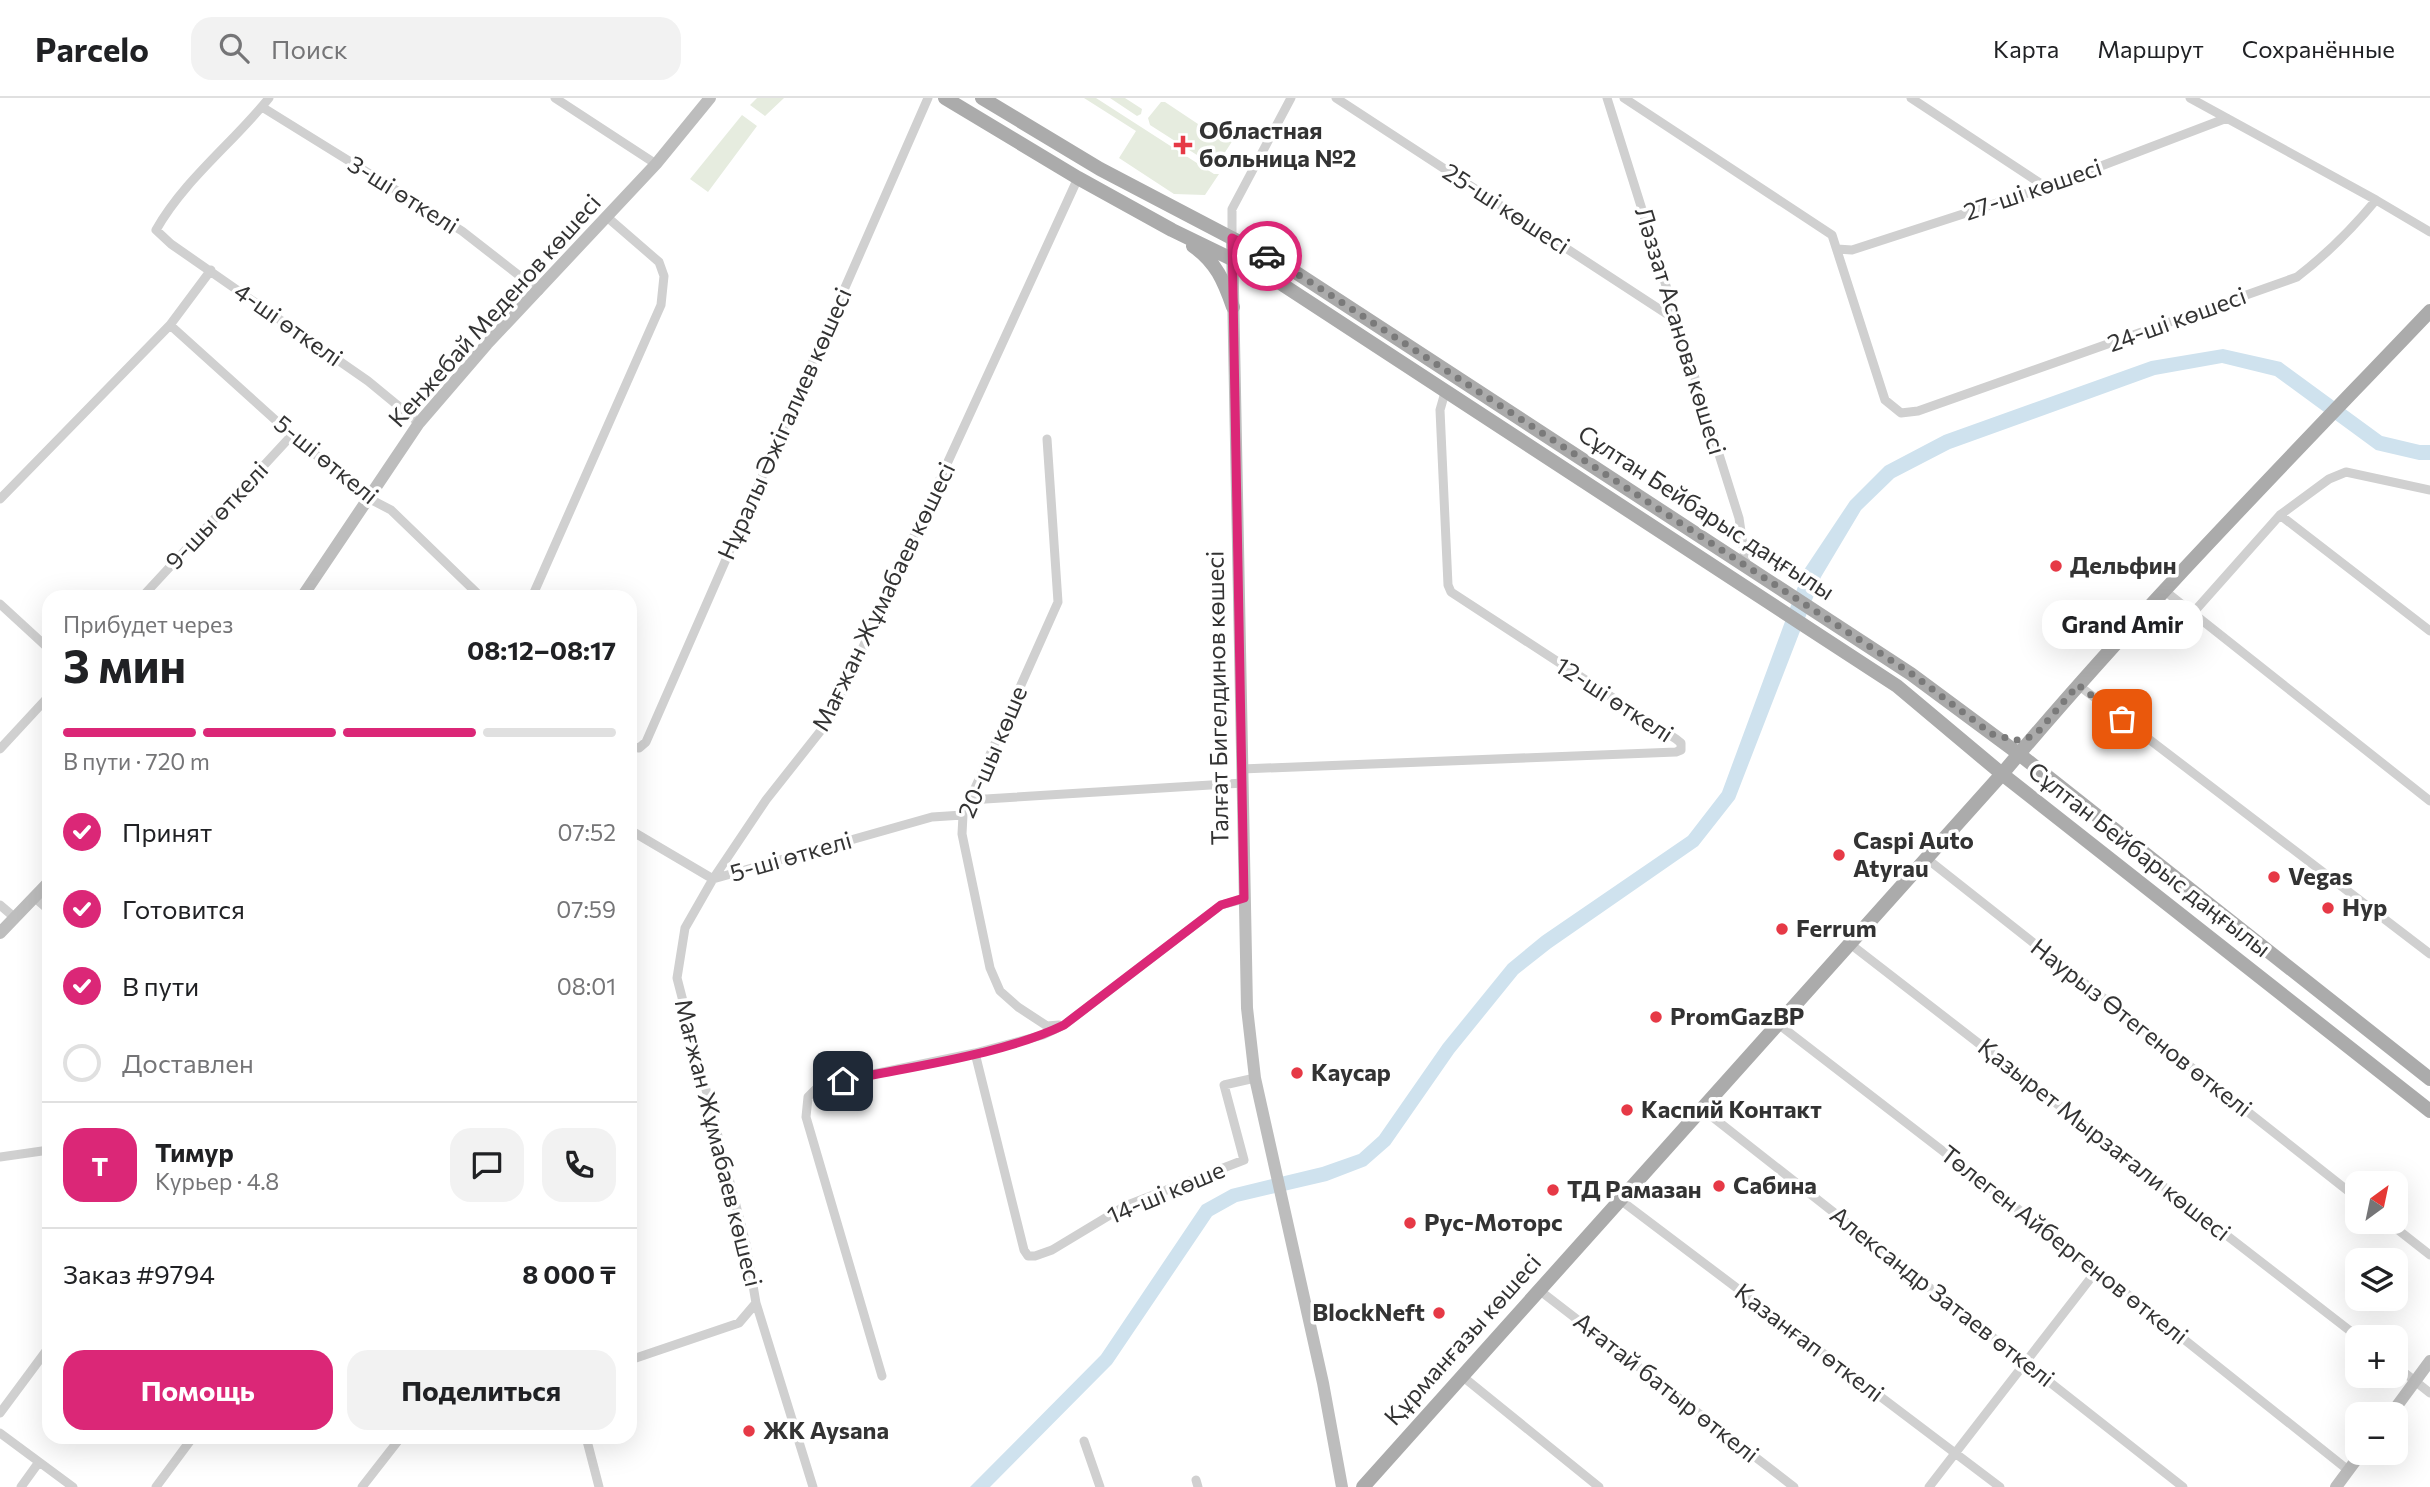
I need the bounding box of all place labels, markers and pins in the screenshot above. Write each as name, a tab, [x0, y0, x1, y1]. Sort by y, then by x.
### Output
place label: Областная больница №2	[1199, 115, 1357, 172]
marker: Областная больница №2	[1173, 135, 1193, 155]
place label: Дельфин	[2070, 550, 2177, 579]
marker: Дельфин	[2048, 558, 2064, 574]
callout: Grand Amir	[2042, 600, 2202, 649]
pin	[2092, 689, 2152, 749]
place label: Caspi Auto Atyrau	[1853, 825, 1974, 882]
marker: Caspi Auto Atyrau	[1831, 847, 1847, 863]
place label: Vegas	[2288, 861, 2353, 890]
marker: Vegas	[2266, 869, 2282, 885]
place label: Нур	[2342, 892, 2387, 921]
marker: Нур	[2320, 900, 2336, 916]
place label: Ferrum	[1796, 913, 1877, 942]
marker: Ferrum	[1774, 921, 1790, 937]
place label: PromGazBP	[1670, 1001, 1804, 1030]
marker: PromGazBP	[1648, 1009, 1664, 1025]
pin	[813, 1051, 873, 1111]
place label: Каусар	[1311, 1057, 1391, 1086]
marker: Каусар	[1289, 1065, 1305, 1081]
place label: Каспий Контакт	[1641, 1094, 1822, 1123]
marker: Каспий Контакт	[1619, 1102, 1635, 1118]
place label: Сабина	[1733, 1170, 1817, 1199]
place label: ТД Рамазан	[1567, 1174, 1702, 1203]
marker: Сабина	[1711, 1178, 1727, 1194]
marker: ТД Рамазан	[1545, 1182, 1561, 1198]
place label: Рус-Моторс	[1424, 1207, 1563, 1236]
marker: Рус-Моторс	[1402, 1215, 1418, 1231]
place label: BlockNeft	[1312, 1297, 1425, 1326]
marker: BlockNeft	[1431, 1305, 1447, 1321]
place label: ЖК Aysana	[763, 1415, 889, 1444]
marker: ЖК Aysana	[741, 1423, 757, 1439]

